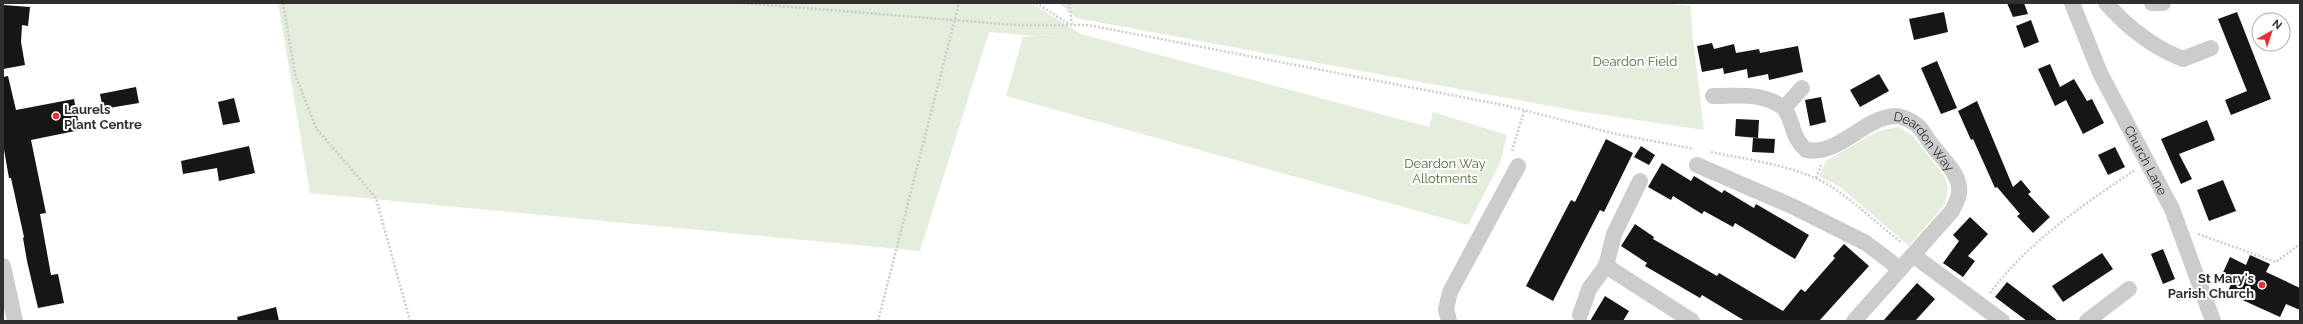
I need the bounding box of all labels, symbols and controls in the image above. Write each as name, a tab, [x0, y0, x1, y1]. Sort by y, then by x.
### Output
north arrow	[2251, 12, 2291, 52]
text: N	[2270, 17, 2284, 32]
park label: Deardon Field	[1593, 54, 1677, 69]
place label: Laurels Plant Centre	[64, 102, 142, 132]
street label: Deardon Way	[1893, 109, 1957, 174]
marker: Laurels Plant Centre	[51, 111, 61, 121]
street label: Church Lane	[2121, 123, 2170, 198]
park label: Deardon Way Allotments	[1404, 156, 1486, 186]
place label: St Mary's Parish Church	[2168, 271, 2255, 301]
marker: St Mary's Parish Church	[2257, 280, 2267, 290]

